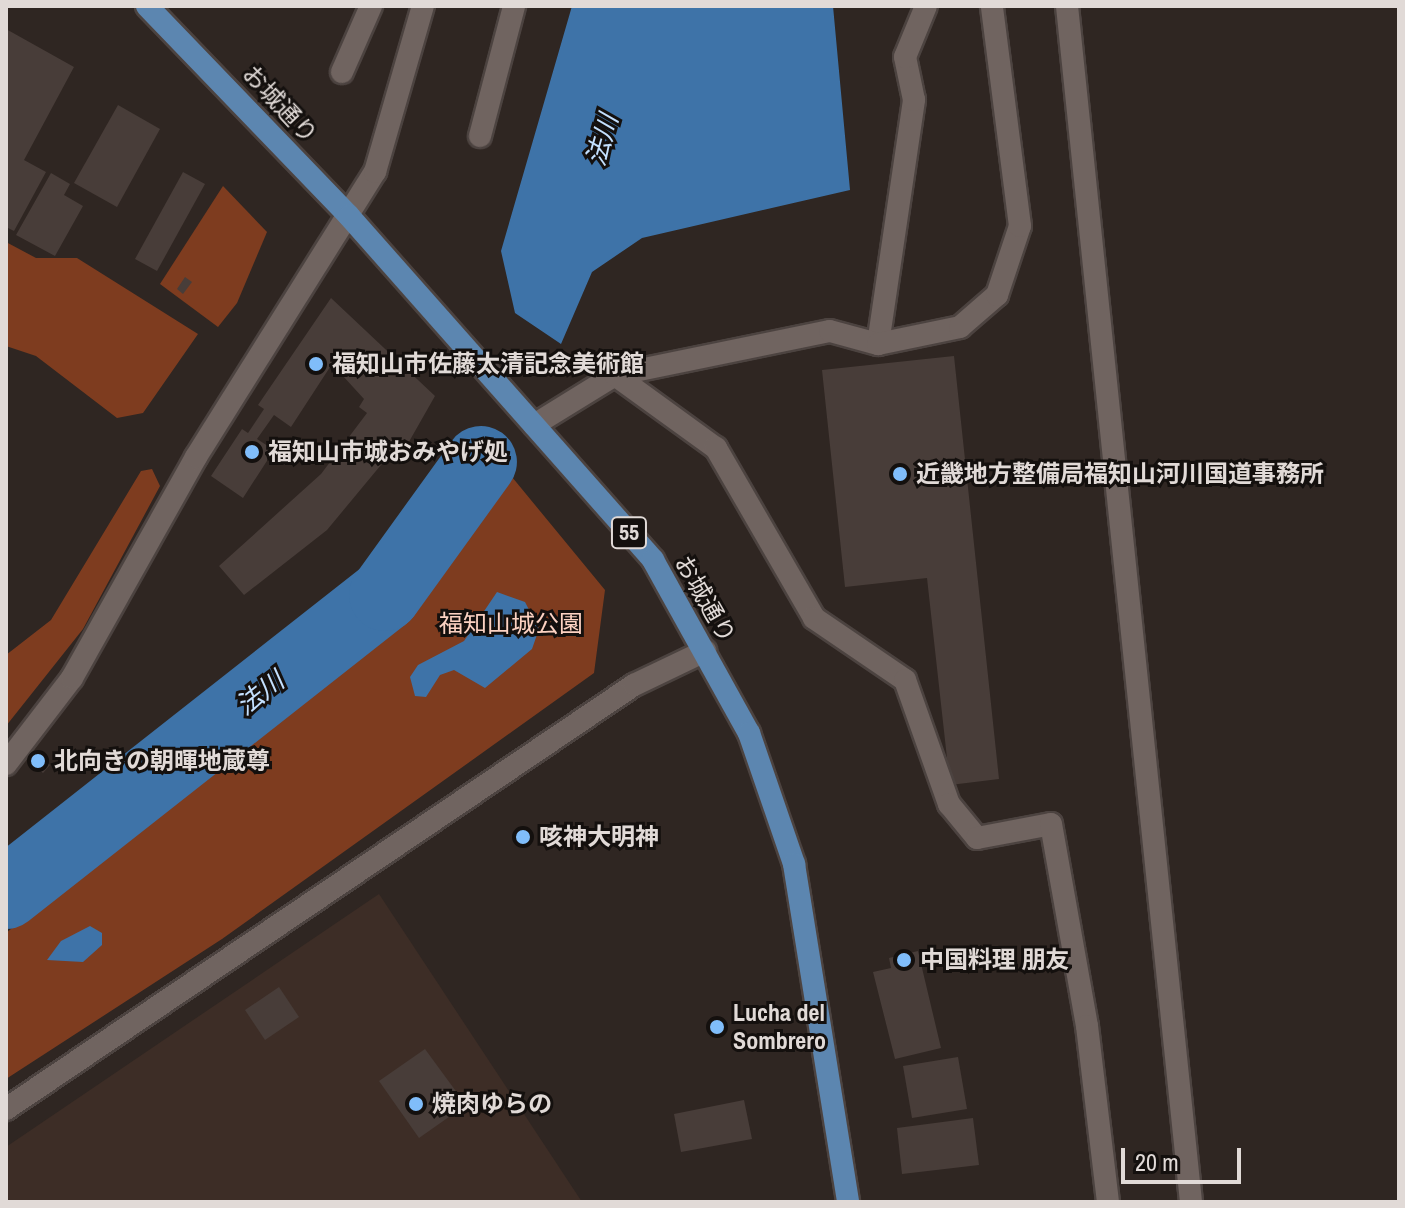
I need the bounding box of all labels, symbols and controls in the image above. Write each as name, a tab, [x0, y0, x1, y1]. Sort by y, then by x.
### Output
street label: お城通り	[237, 59, 323, 149]
water label: 法川	[580, 111, 624, 169]
place label: 福知山市佐藤太清記念美術館	[332, 350, 644, 378]
marker: 福知山市佐藤太清記念美術館	[307, 355, 325, 373]
place label: 福知山市城おみやげ処	[268, 438, 508, 466]
marker: 福知山市城おみやげ処	[243, 443, 261, 461]
place label: 近畿地方整備局福知山河川国道事務所	[916, 460, 1324, 488]
marker: 近畿地方整備局福知山河川国道事務所	[891, 465, 909, 483]
road number: 55	[609, 515, 649, 551]
street label: お城通り	[669, 550, 741, 648]
park label: 福知山城公園	[439, 610, 583, 638]
water label: 法川	[230, 665, 290, 721]
place label: 北向きの朝暉地蔵尊	[54, 747, 270, 775]
marker: 北向きの朝暉地蔵尊	[29, 752, 47, 770]
place label: 咳神大明神	[539, 823, 659, 851]
marker: 咳神大明神	[514, 828, 532, 846]
place label: 中国料理 朋友	[920, 946, 1069, 974]
marker: 中国料理 朋友	[895, 951, 913, 969]
place label: Lucha del Sombrero	[733, 999, 826, 1055]
marker: Lucha del Sombrero	[708, 1018, 726, 1036]
place label: 焼肉ゆらの	[432, 1090, 552, 1118]
marker: 焼肉ゆらの	[407, 1095, 425, 1113]
scale bar	[1125, 1132, 1245, 1182]
text: 20 m	[1135, 1146, 1179, 1178]

